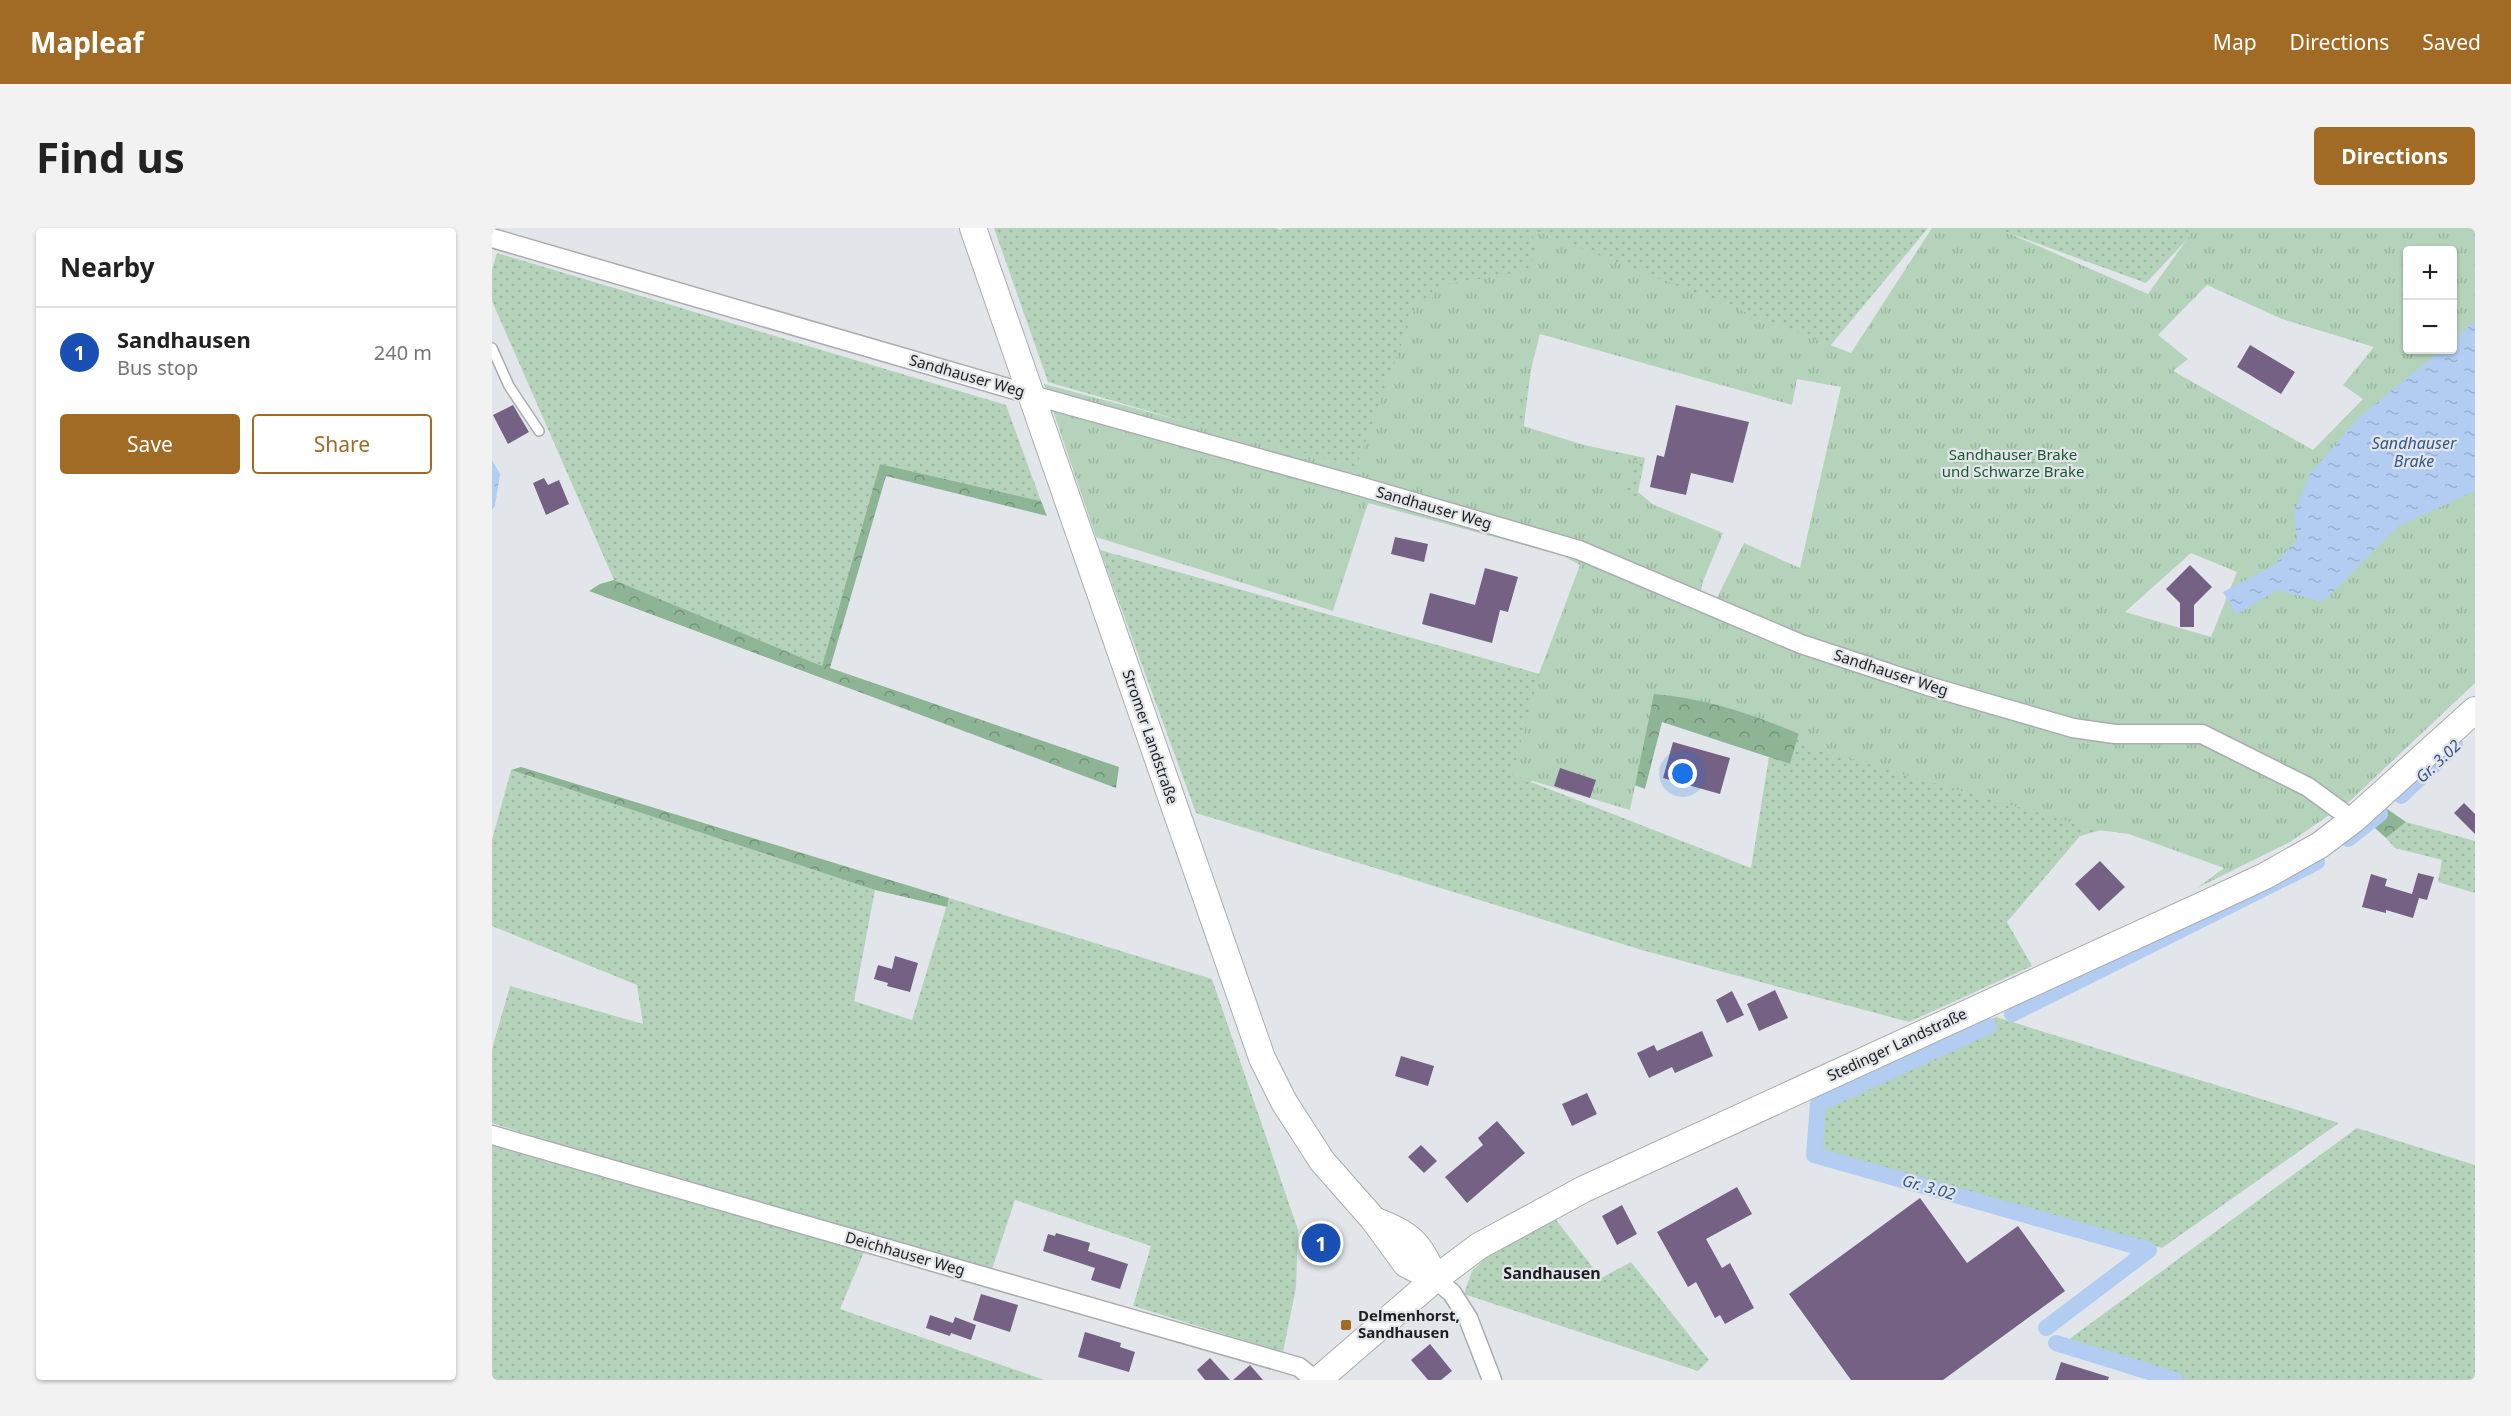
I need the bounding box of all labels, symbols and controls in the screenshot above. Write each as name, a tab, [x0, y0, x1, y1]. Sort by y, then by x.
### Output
text: Mapleaf	[30, 23, 144, 61]
text: Map	[2213, 28, 2257, 56]
text: Directions	[2290, 28, 2389, 56]
text: Saved	[2422, 28, 2481, 56]
button: Directions	[2314, 127, 2475, 185]
text: Find us	[36, 128, 185, 185]
map controls	[2403, 246, 2457, 354]
button: +	[2403, 246, 2457, 300]
text: Nearby	[60, 249, 155, 285]
button: −	[2403, 300, 2457, 354]
text: Sandhausen	[117, 324, 251, 354]
text: 1	[74, 339, 85, 366]
text: 240 m	[374, 339, 432, 366]
street label: Sandhauser Weg	[907, 349, 1027, 401]
text: Bus stop	[117, 354, 198, 381]
button: Save	[60, 414, 240, 474]
button: Share	[252, 414, 432, 474]
water label: Sandhauser Brake	[2372, 432, 2457, 472]
park label: Sandhauser Brake und Schwarze Brake	[1942, 444, 2084, 481]
street label: Sandhauser Weg	[1374, 481, 1494, 533]
street label: Sandhauser Weg	[1832, 644, 1951, 700]
street label: Stromer Landstraße	[1119, 667, 1183, 807]
water label: Gr. 3.02	[2411, 734, 2465, 787]
your location	[1668, 759, 1697, 788]
street label: Stedinger Landstraße	[1824, 1003, 1970, 1085]
water label: Gr. 3.02	[1900, 1169, 1958, 1205]
pin: 1	[1302, 1220, 1340, 1266]
street label: Deichhauser Weg	[843, 1226, 968, 1280]
district label: Sandhausen	[1503, 1262, 1601, 1284]
place label: Delmenhorst, Sandhausen	[1358, 1305, 1460, 1342]
marker: Delmenhorst, Sandhausen	[1339, 1318, 1353, 1332]

